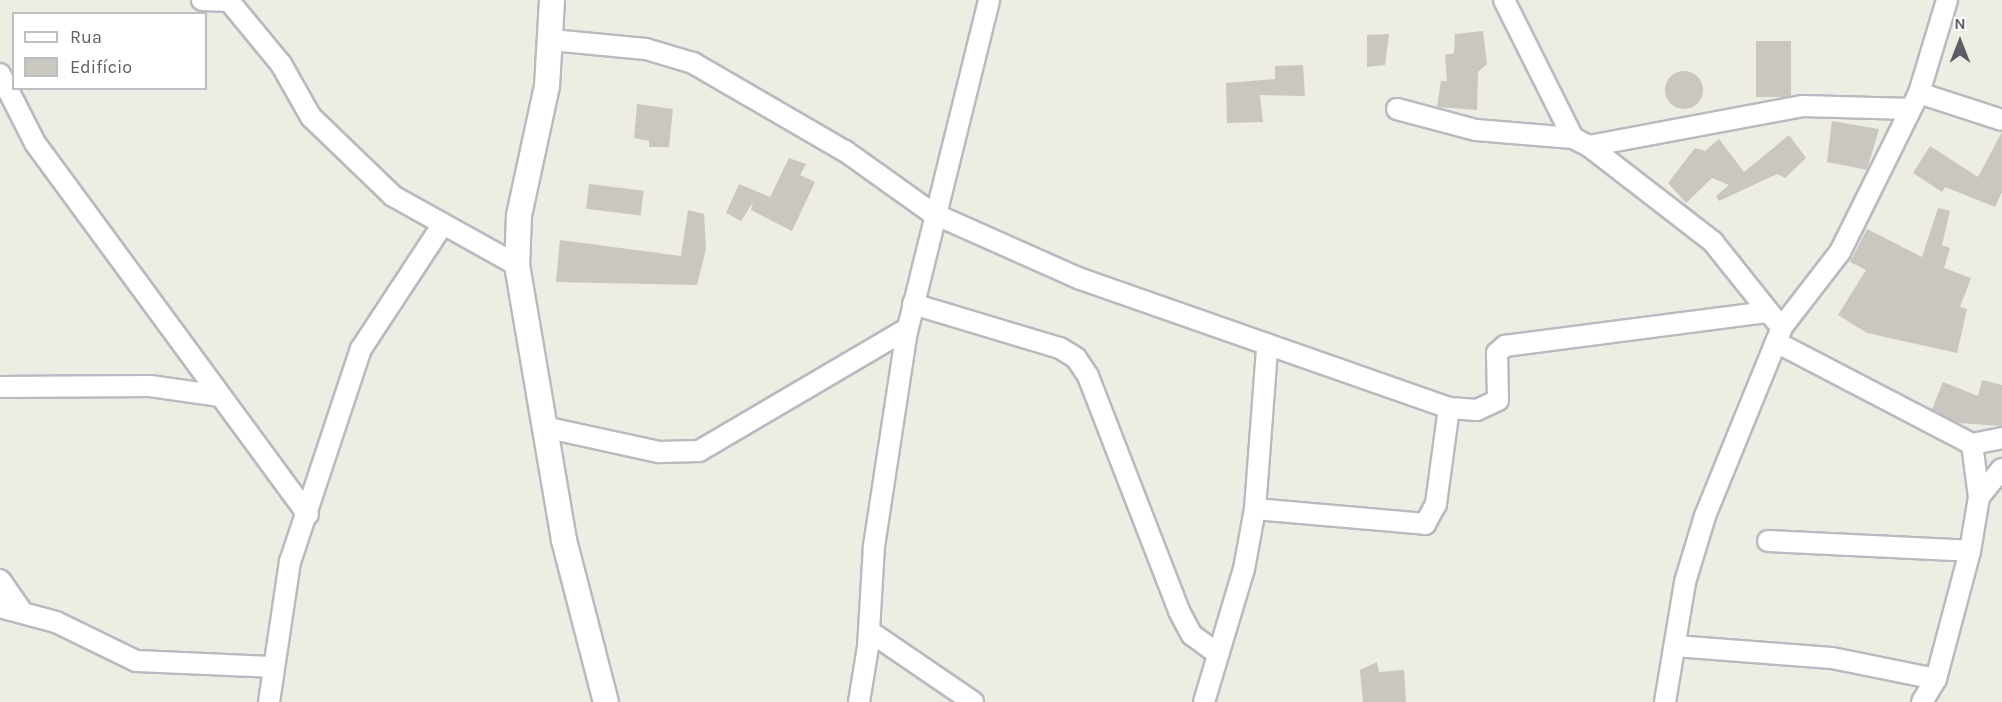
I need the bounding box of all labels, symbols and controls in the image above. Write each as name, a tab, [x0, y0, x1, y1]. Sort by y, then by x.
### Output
legend	[12, 12, 207, 90]
north arrow	[1930, 12, 1990, 72]
text: N	[1954, 14, 1966, 33]
text: Rua	[70, 26, 102, 48]
text: Edifício	[70, 56, 132, 78]

